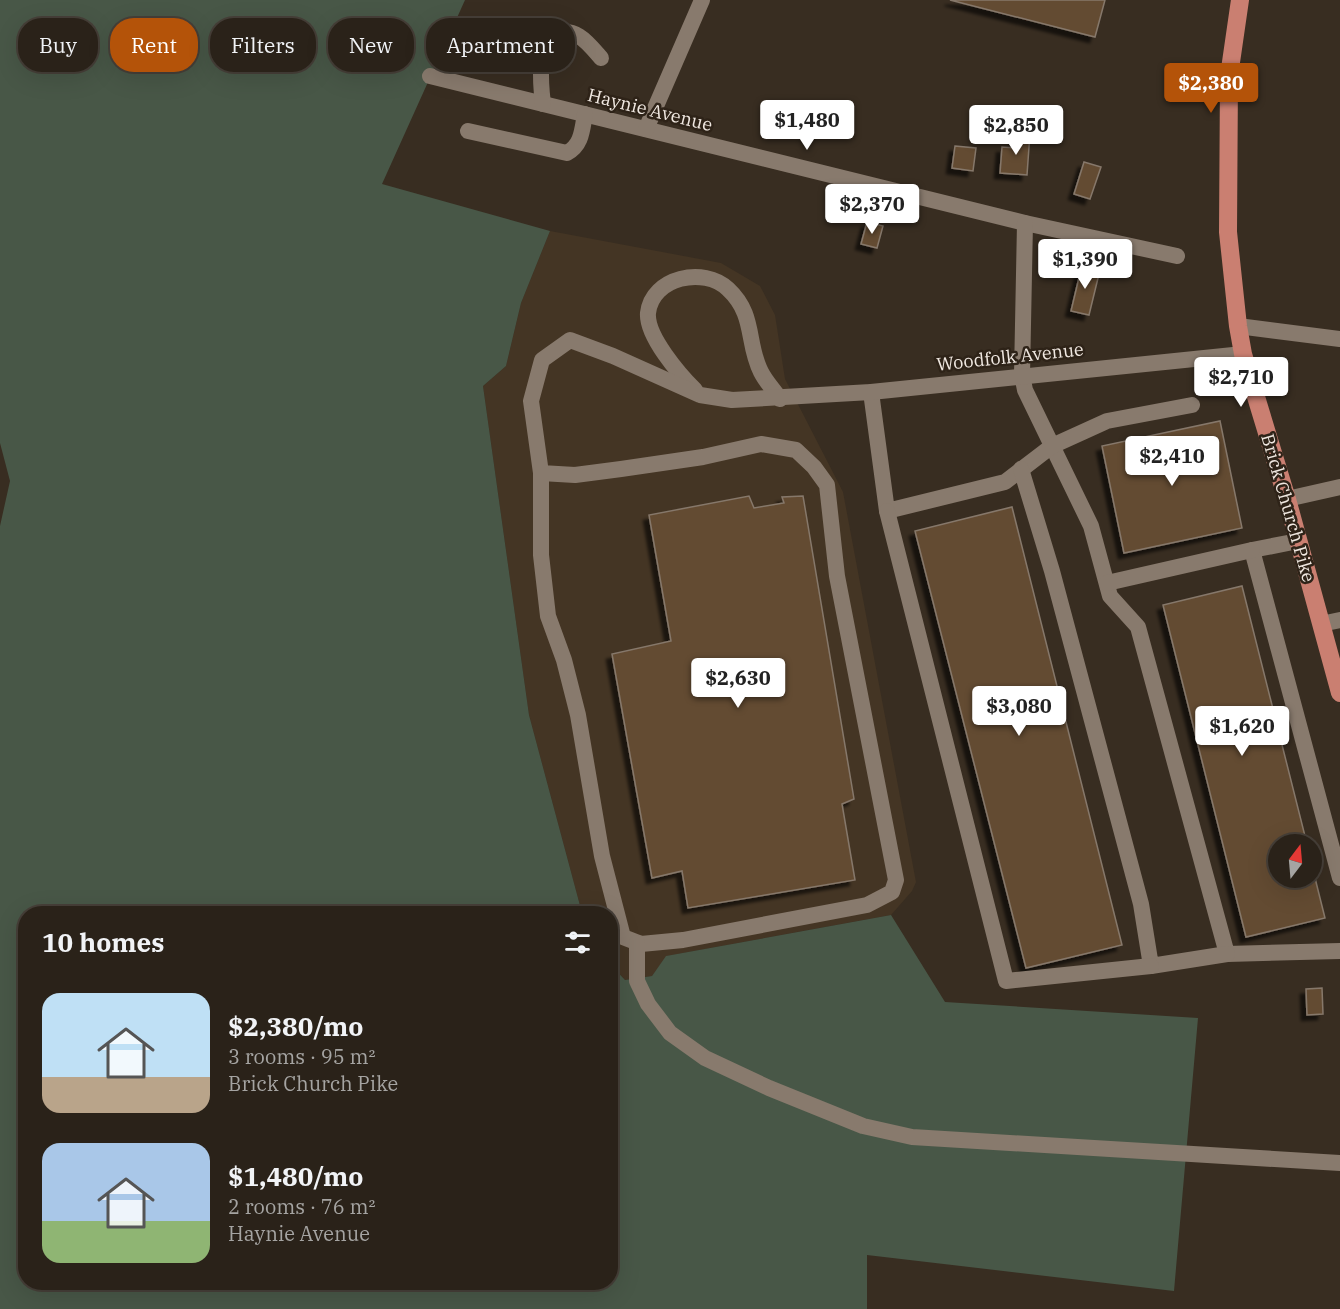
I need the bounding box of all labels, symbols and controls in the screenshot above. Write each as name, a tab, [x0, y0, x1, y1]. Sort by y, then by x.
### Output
chip: Buy	[18, 18, 98, 72]
chip: Rent	[110, 18, 198, 72]
chip: Filters	[210, 18, 316, 72]
chip: New	[328, 18, 414, 72]
chip: Apartment	[426, 18, 575, 72]
pin: $2,380	[1162, 63, 1260, 114]
text: $2,380	[1178, 69, 1244, 96]
street label: Haynie Avenue	[585, 83, 715, 136]
pin: $1,480	[758, 100, 856, 151]
pin: $2,850	[967, 105, 1065, 156]
text: $1,480	[774, 106, 840, 133]
text: $2,850	[983, 111, 1049, 138]
pin: $2,370	[823, 184, 921, 235]
text: $2,370	[839, 190, 905, 217]
pin: $1,390	[1036, 239, 1134, 290]
text: $1,390	[1052, 245, 1118, 272]
street label: Woodfolk Avenue	[935, 337, 1085, 376]
pin: $2,710	[1192, 357, 1290, 408]
text: $2,710	[1208, 363, 1274, 390]
street label: Brick Church Pike	[1256, 431, 1321, 585]
pin: $2,410	[1123, 436, 1221, 487]
text: $2,410	[1139, 442, 1205, 469]
pin: $2,630	[689, 658, 787, 709]
text: $2,630	[705, 664, 771, 691]
pin: $3,080	[970, 686, 1068, 737]
text: $3,080	[986, 692, 1052, 719]
pin: $1,620	[1193, 706, 1291, 757]
text: $1,620	[1209, 712, 1275, 739]
north arrow	[1268, 834, 1322, 888]
map controls	[1268, 834, 1322, 888]
text: 10 homes	[42, 925, 164, 959]
icon: filters	[561, 926, 594, 959]
text: $2,380/mo	[228, 1009, 363, 1043]
icon: home	[90, 1017, 162, 1089]
text: 3 rooms · 95 m²	[228, 1043, 375, 1070]
text: Brick Church Pike	[228, 1070, 398, 1097]
text: $1,480/mo	[228, 1159, 363, 1193]
icon: home	[90, 1167, 162, 1239]
text: 2 rooms · 76 m²	[228, 1193, 375, 1220]
text: Haynie Avenue	[228, 1220, 370, 1247]

